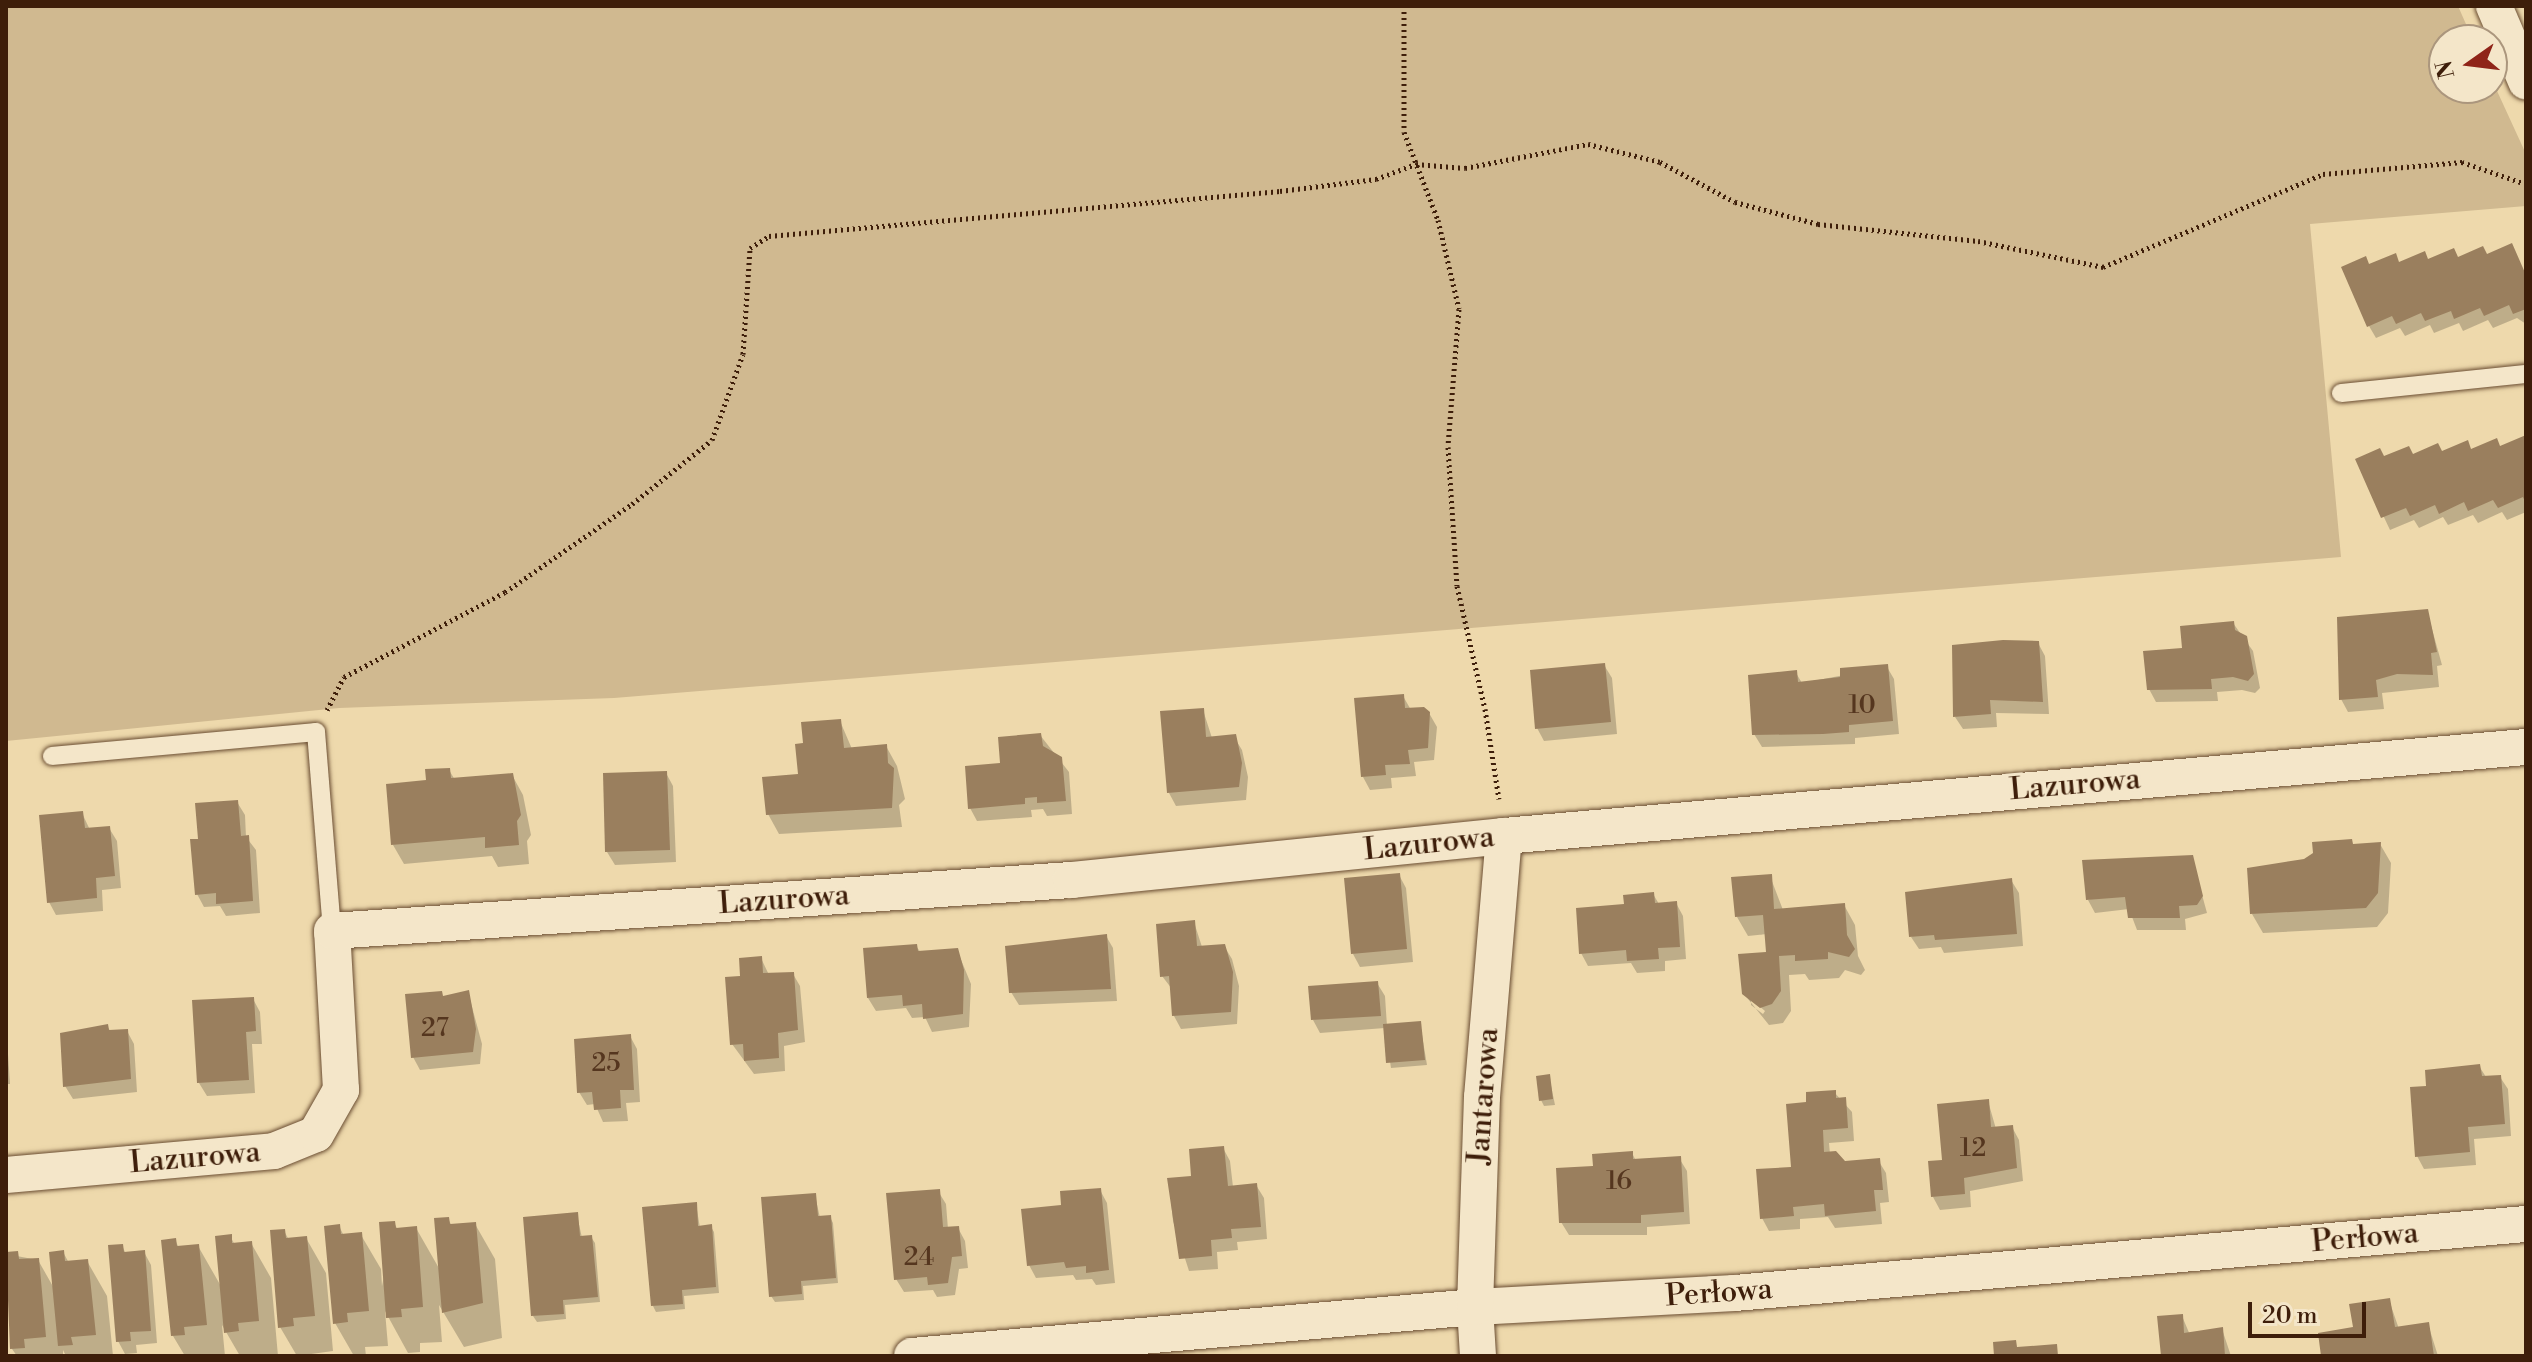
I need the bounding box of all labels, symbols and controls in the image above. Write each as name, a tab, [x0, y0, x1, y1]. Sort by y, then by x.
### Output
north arrow	[2428, 24, 2508, 104]
text: N	[2431, 58, 2461, 81]
house number: 10	[1848, 690, 1876, 722]
street label: Lazurowa	[2008, 761, 2142, 809]
street label: Lazurowa	[1362, 819, 1496, 869]
street label: Lazurowa	[717, 877, 851, 923]
house number: 27	[421, 1013, 449, 1045]
street label: Jantarowa	[1461, 1026, 1507, 1166]
house number: 25	[591, 1048, 621, 1080]
house number: 12	[1960, 1133, 1986, 1165]
street label: Lazurowa	[128, 1134, 262, 1182]
house number: 16	[1606, 1166, 1632, 1198]
street label: Perłowa	[2310, 1215, 2420, 1261]
house number: 24	[904, 1242, 934, 1274]
street label: Perłowa	[1664, 1271, 1774, 1315]
scale bar	[2252, 1286, 2370, 1336]
text: 20 m	[2262, 1301, 2318, 1331]

